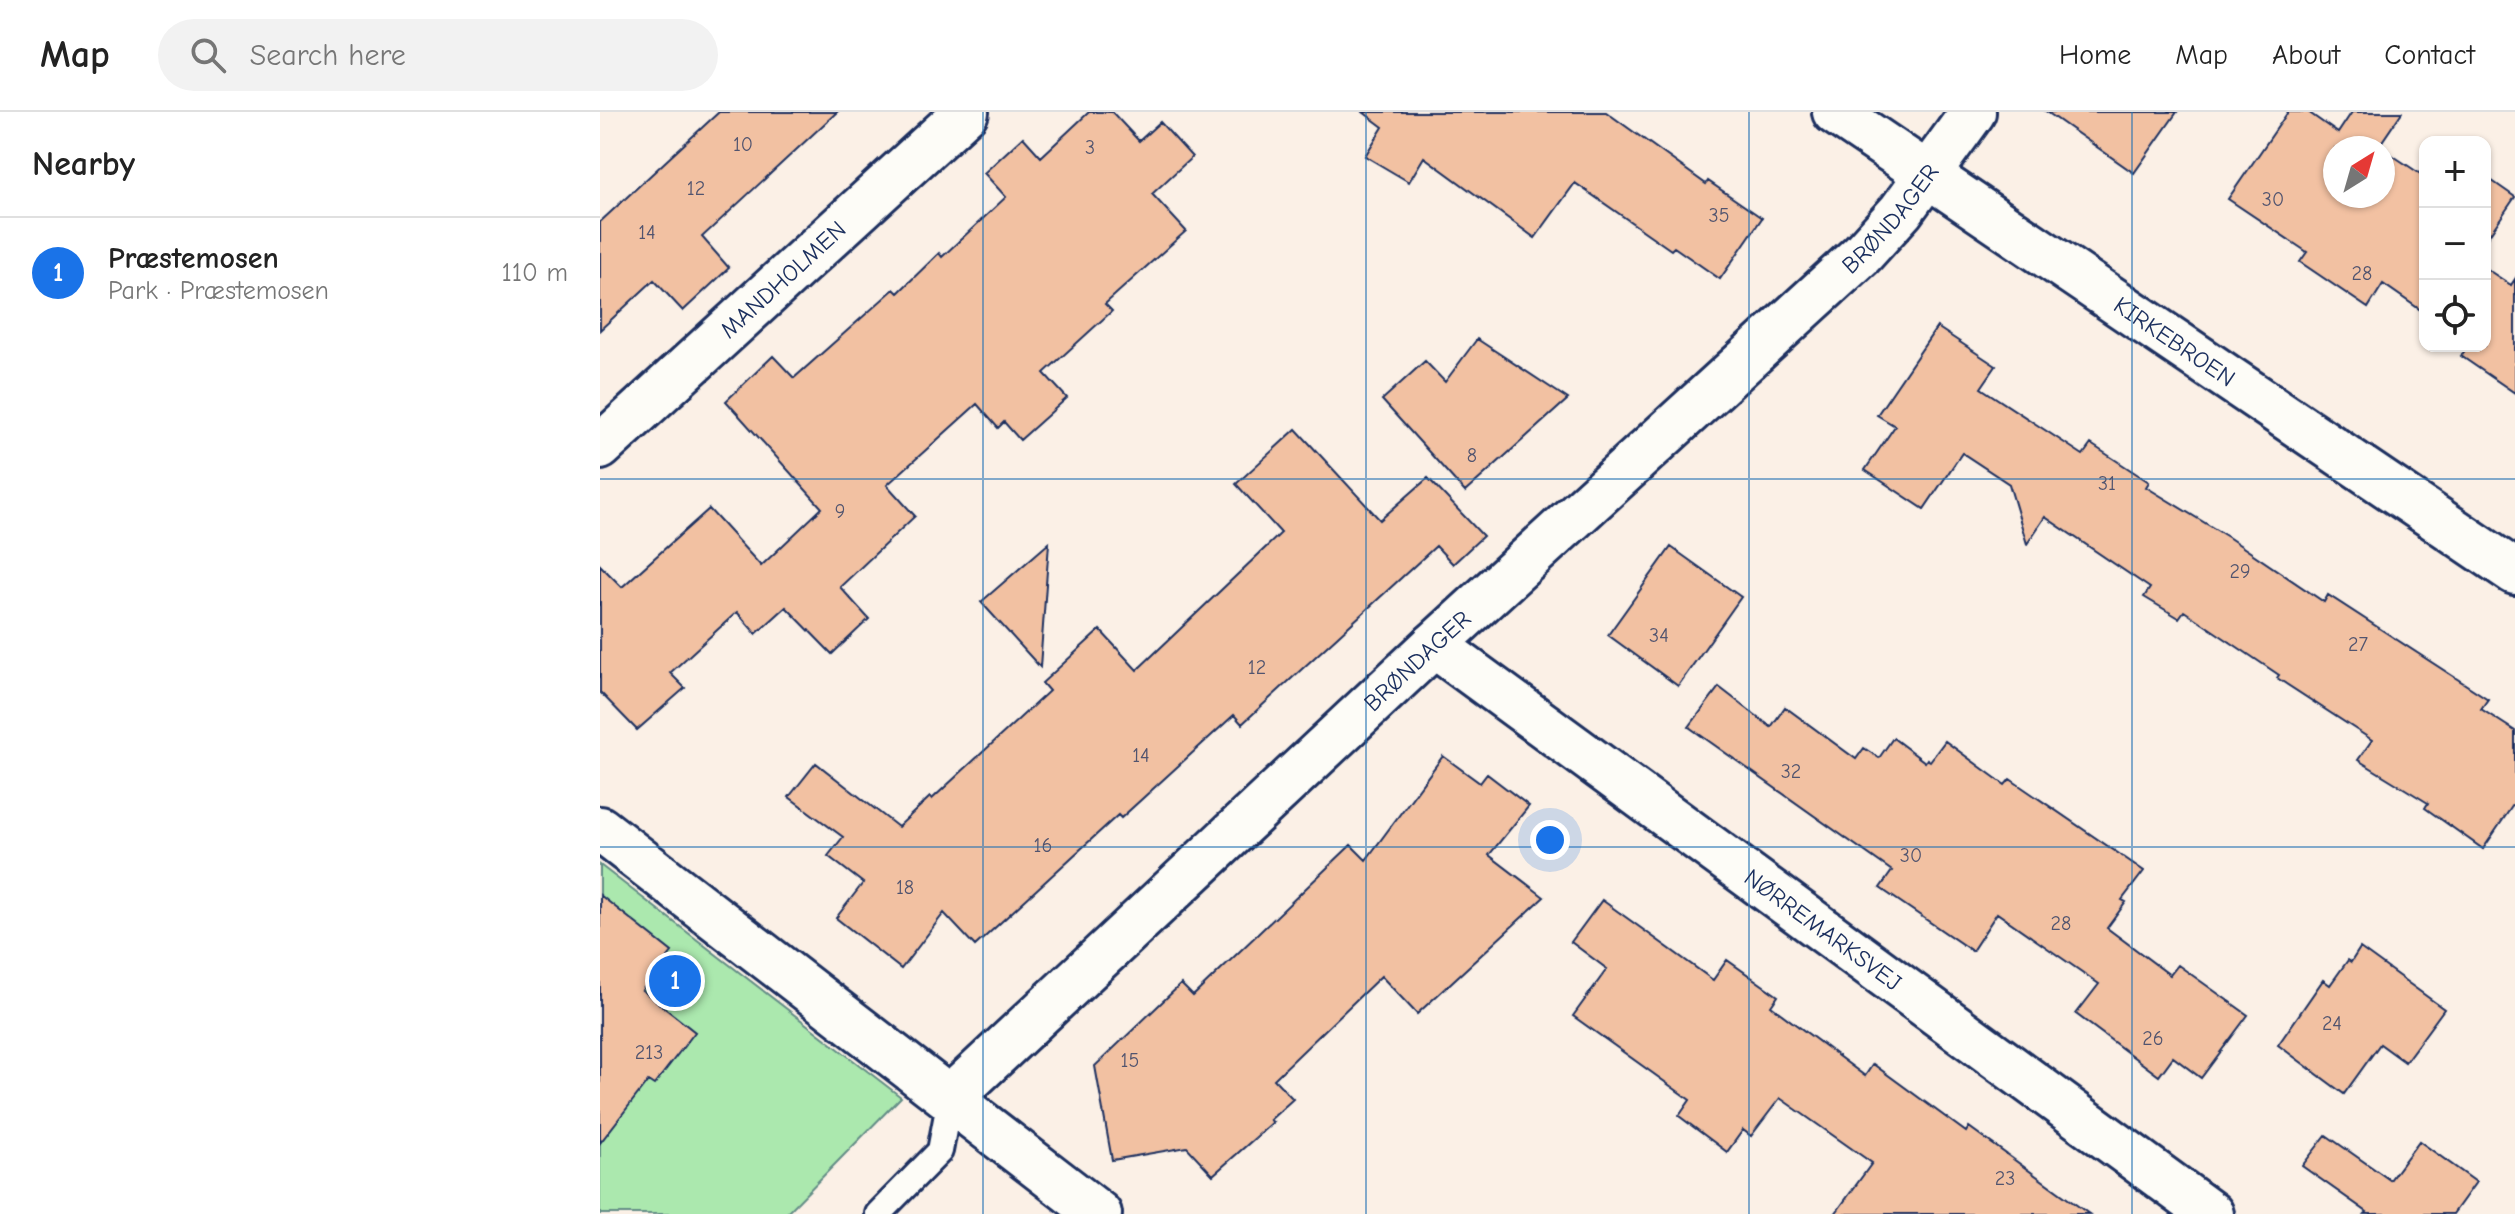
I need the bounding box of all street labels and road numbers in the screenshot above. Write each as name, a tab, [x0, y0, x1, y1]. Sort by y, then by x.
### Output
street label: BRØNDAGER	[1836, 158, 1945, 279]
street label: MANDHOLMEN	[714, 215, 851, 344]
street label: KIRKEBROEN	[2109, 291, 2240, 393]
street label: BRØNDAGER	[1358, 605, 1476, 717]
street label: NØRREMARKSVEJ	[1739, 863, 1907, 997]

